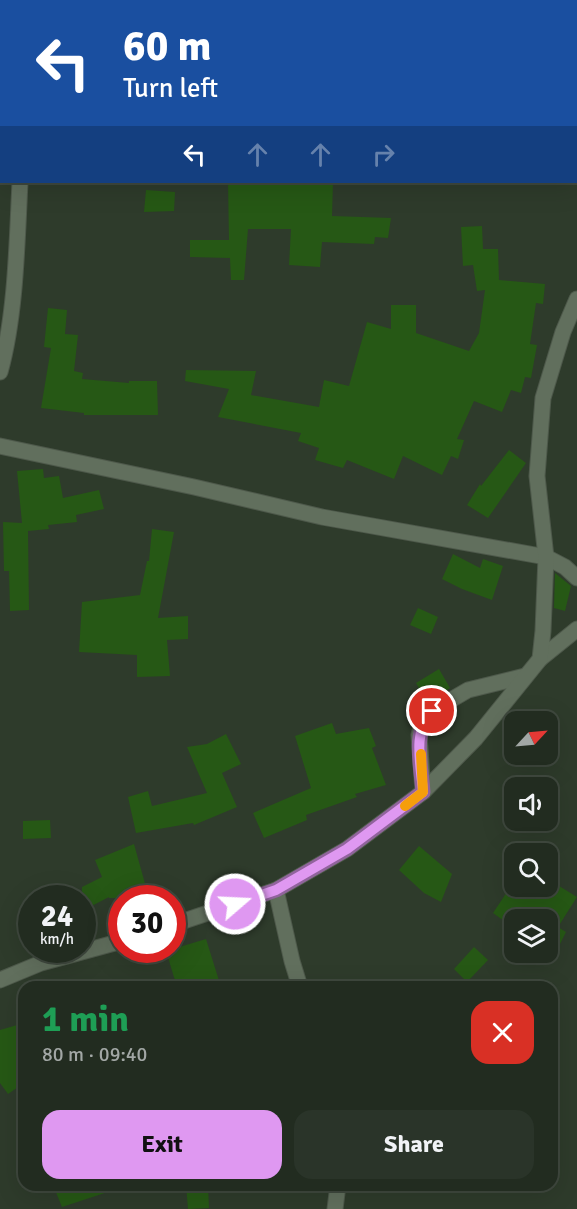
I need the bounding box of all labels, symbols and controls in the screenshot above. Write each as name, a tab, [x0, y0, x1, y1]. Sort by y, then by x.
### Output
text: 60 m	[123, 21, 212, 72]
icon: left	[24, 24, 102, 102]
text: Turn left	[123, 72, 218, 105]
icon: left	[178, 138, 211, 171]
icon: ahead	[241, 138, 274, 171]
icon: ahead	[304, 138, 337, 171]
icon: right	[367, 138, 400, 171]
pin	[406, 685, 457, 736]
icon: arrive	[415, 694, 448, 727]
north arrow	[504, 711, 558, 765]
map controls	[504, 711, 558, 963]
button: sound	[504, 777, 558, 831]
button: search	[504, 843, 558, 897]
position arrow	[203, 872, 267, 936]
speed limit sign: 30	[108, 885, 186, 963]
text: 24	[41, 898, 73, 935]
button: layers	[504, 909, 558, 963]
text: km/h	[40, 930, 74, 948]
text: 1 min	[42, 997, 129, 1042]
button: close	[471, 1001, 534, 1064]
text: 80 m · 09:40	[42, 1042, 147, 1067]
button: Exit	[42, 1110, 282, 1179]
button: Share	[294, 1110, 534, 1179]

